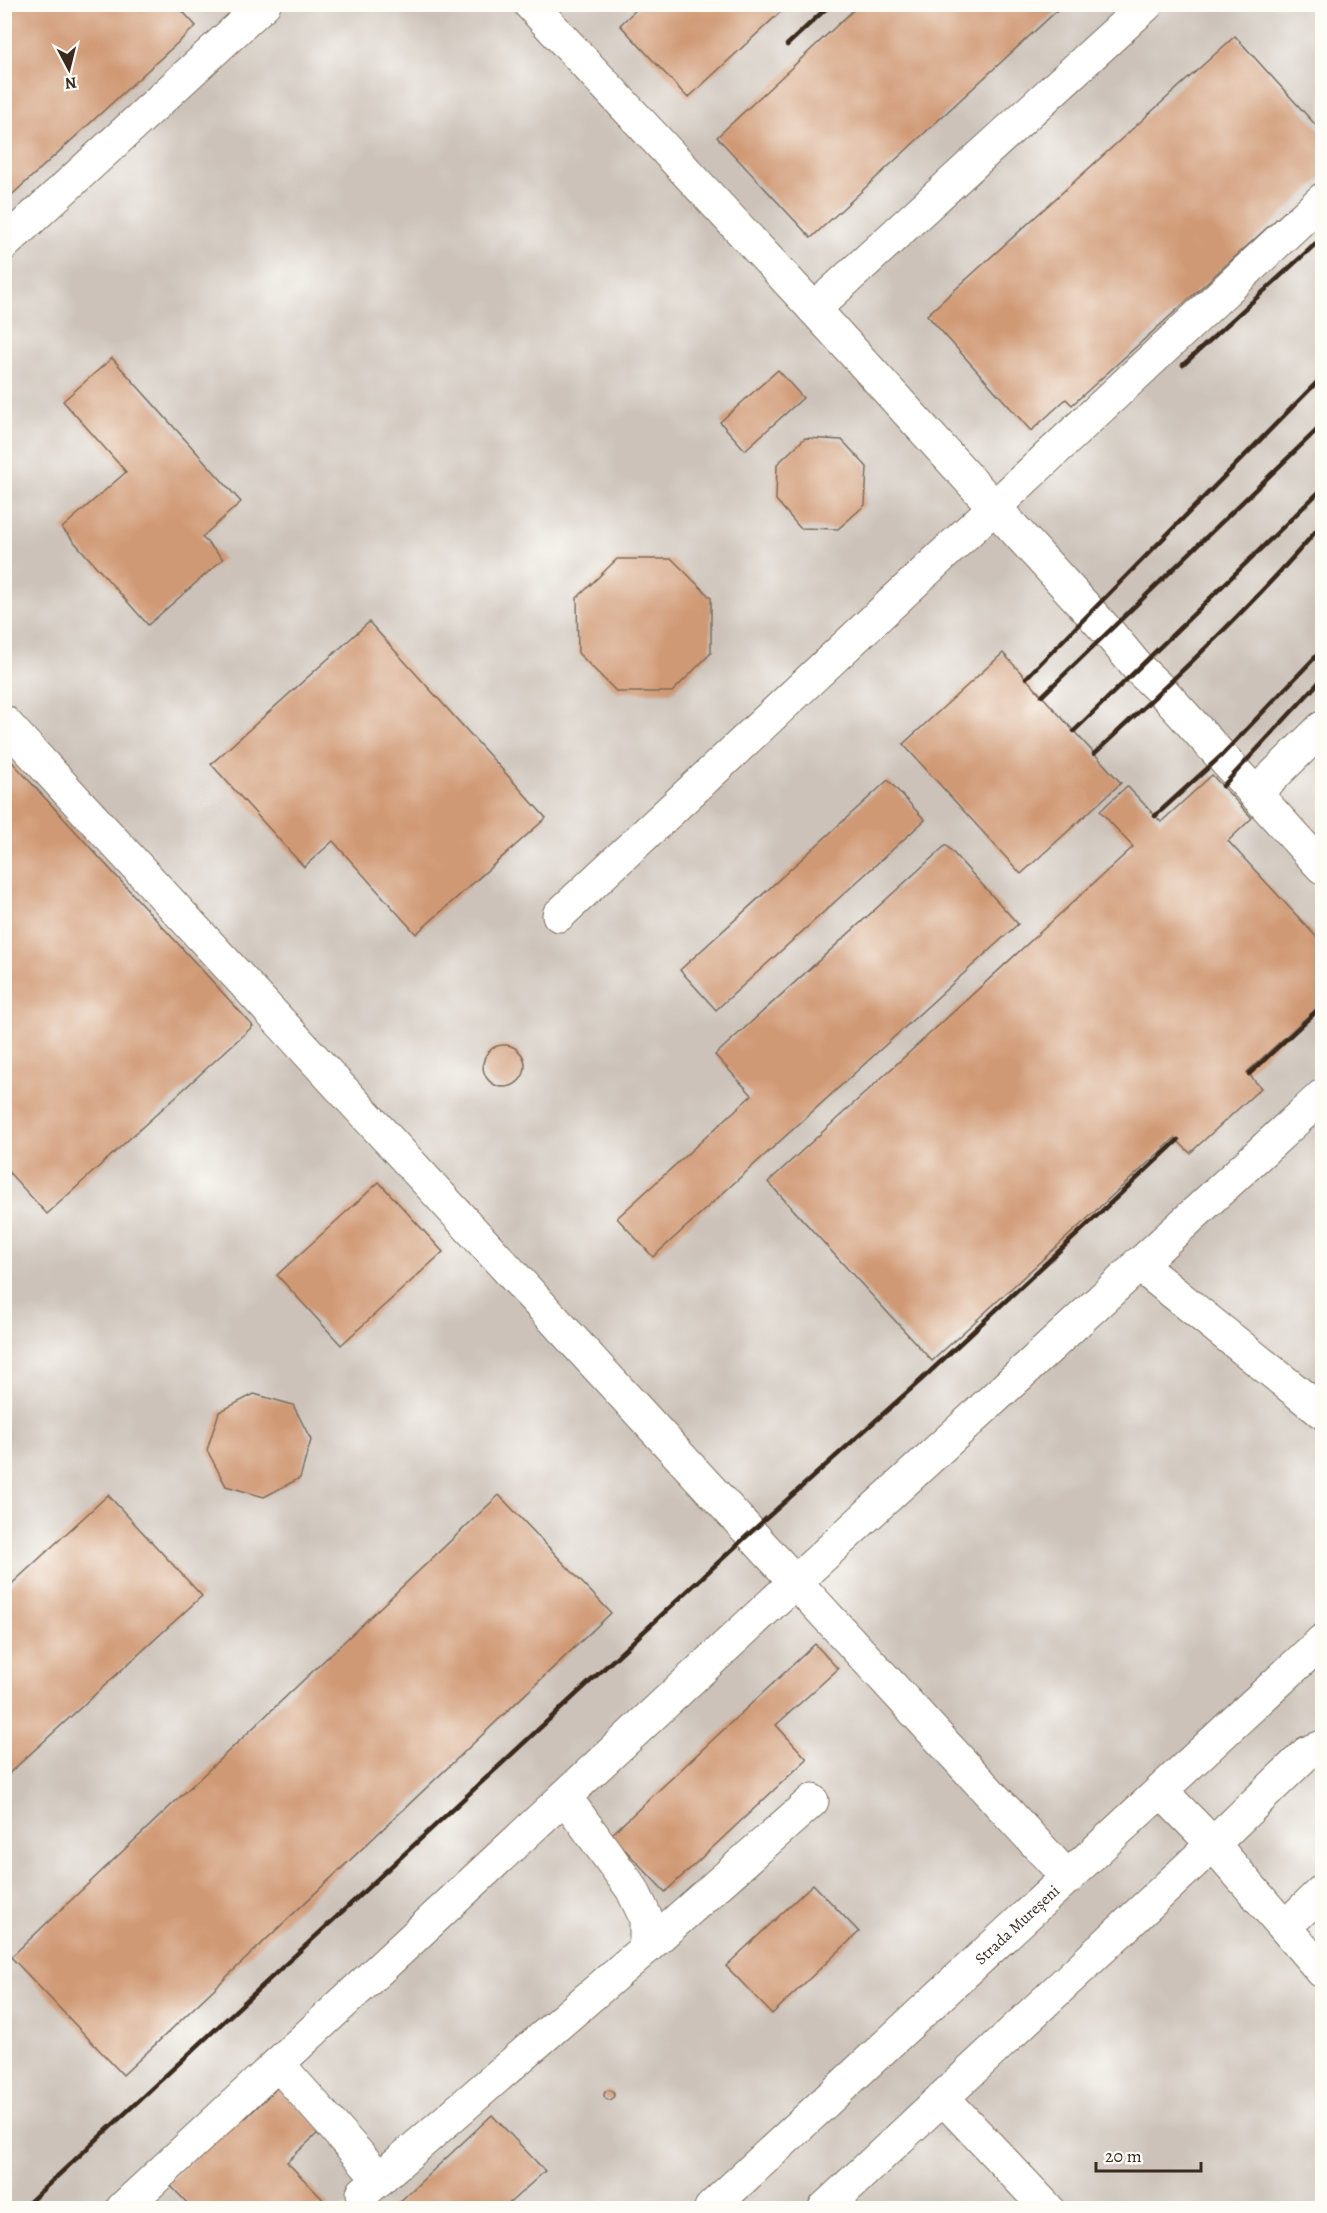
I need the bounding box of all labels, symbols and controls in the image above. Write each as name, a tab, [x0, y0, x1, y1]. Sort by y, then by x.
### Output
north arrow	[39, 39, 99, 99]
text: N	[63, 71, 78, 95]
street label: Strada Mureșeni	[970, 1880, 1065, 1970]
scale bar	[1096, 2135, 1201, 2173]
text: 20 m	[1105, 2144, 1142, 2168]

